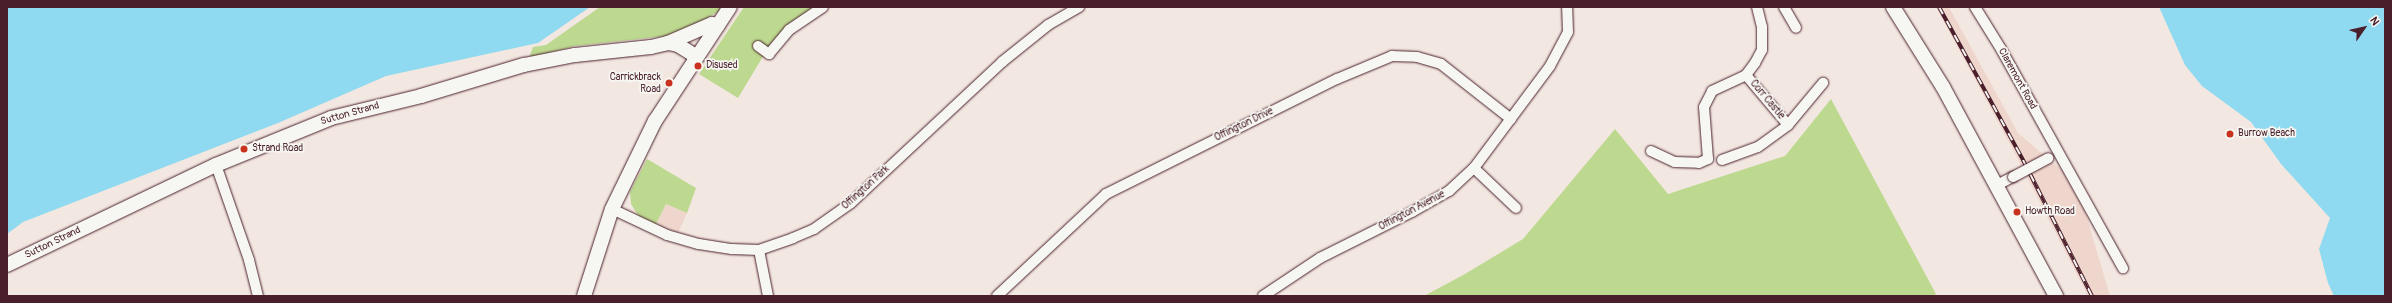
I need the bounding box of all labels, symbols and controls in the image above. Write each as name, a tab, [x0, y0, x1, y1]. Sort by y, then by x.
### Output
north arrow	[2344, 8, 2384, 48]
text: N	[2367, 14, 2382, 28]
street label: Claremont Road	[1995, 46, 2039, 112]
place label: Disused	[706, 60, 738, 72]
marker: Disused	[693, 61, 703, 71]
place label: Carrickbrack Road	[610, 71, 661, 94]
marker: Carrickbrack Road	[664, 78, 674, 88]
street label: Corr Castle	[1747, 78, 1787, 122]
street label: Sutton Strand	[319, 100, 381, 128]
street label: Offington Drive	[1213, 106, 1275, 144]
place label: Burrow Beach	[2238, 128, 2295, 140]
marker: Burrow Beach	[2225, 129, 2235, 139]
place label: Strand Road	[252, 143, 303, 155]
marker: Strand Road	[239, 144, 249, 154]
street label: Offington Park	[840, 163, 892, 213]
street label: Offington Avenue	[1377, 189, 1447, 233]
place label: Howth Road	[2025, 206, 2075, 218]
marker: Howth Road	[2012, 207, 2022, 217]
street label: Sutton Strand	[23, 224, 83, 262]

